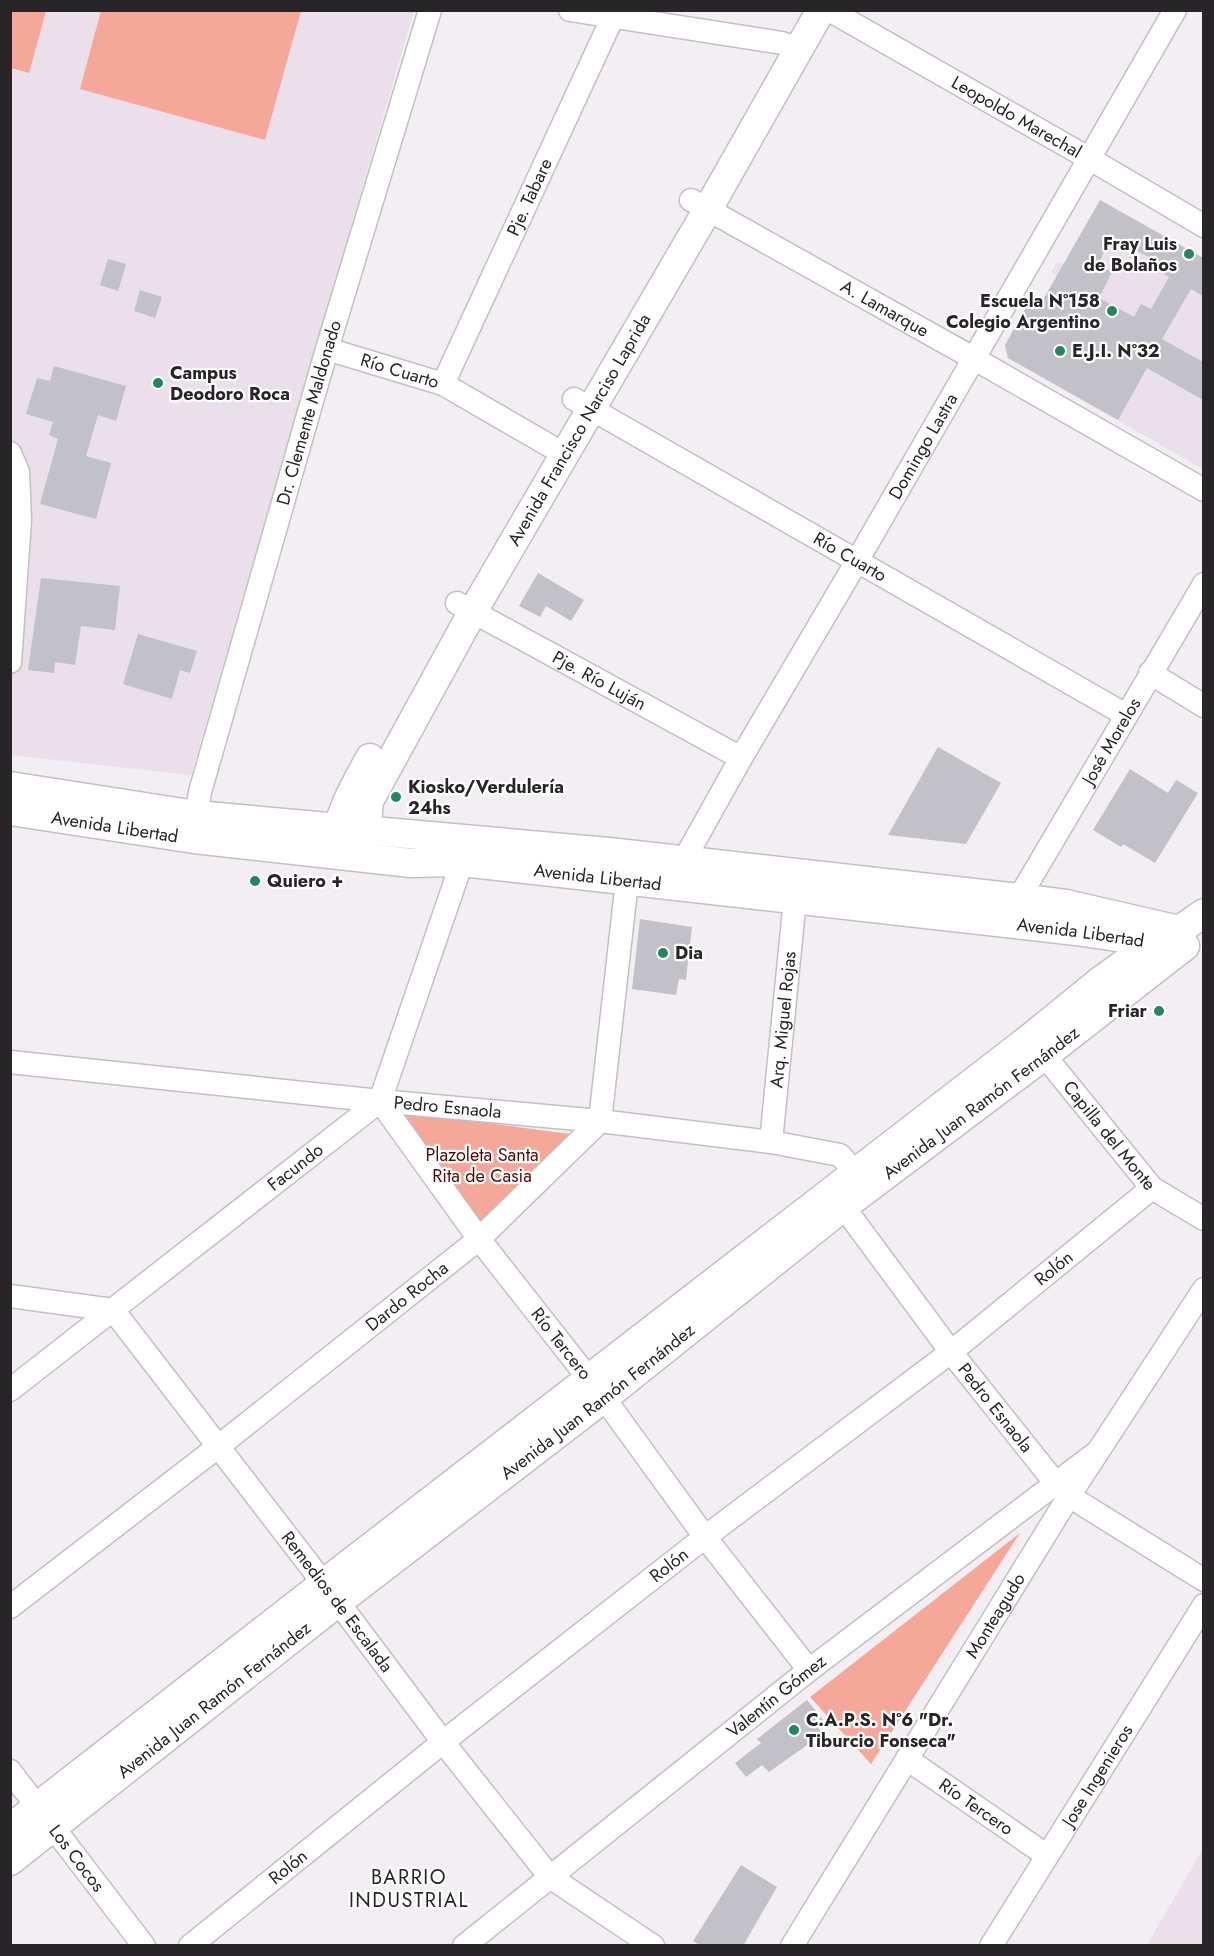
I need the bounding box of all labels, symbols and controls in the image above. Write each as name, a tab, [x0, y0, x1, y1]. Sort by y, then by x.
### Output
street label: Leopoldo Marechal	[947, 70, 1087, 165]
street label: Pje. Tabare	[500, 154, 559, 240]
place label: Fray Luis de Bolaños	[1084, 231, 1177, 278]
marker: Fray Luis de Bolaños	[1182, 247, 1196, 261]
street label: A. Lamarque	[836, 273, 934, 344]
place label: Escuela Nº158 Colegio Argentino	[946, 288, 1100, 335]
marker: Escuela Nº158 Colegio Argentino	[1105, 304, 1119, 318]
street label: Avenida Francisco Narciso Laprida	[501, 309, 657, 550]
street label: Dr. Clemente Maldonado	[270, 317, 348, 508]
place label: E.J.I. Nº32	[1072, 338, 1160, 364]
marker: E.J.I. Nº32	[1053, 344, 1067, 358]
street label: Río Cuarto	[357, 347, 442, 395]
place label: Campus Deodoro Roca	[170, 360, 290, 407]
marker: Campus Deodoro Roca	[151, 376, 165, 390]
street label: Domingo Lastra	[882, 388, 964, 504]
street label: Río Cuarto	[808, 526, 892, 588]
street label: Pje. Río Luján	[548, 644, 651, 717]
street label: José Morelos	[1075, 693, 1147, 791]
place label: Kiosko/Verdulería 24hs	[408, 774, 564, 821]
marker: Kiosko/Verdulería 24hs	[389, 790, 403, 804]
street label: Avenida Libertad	[49, 804, 180, 849]
street label: Avenida Libertad	[533, 857, 663, 897]
place label: Quiero +	[267, 868, 343, 894]
marker: Quiero +	[248, 874, 262, 888]
street label: Avenida Libertad	[1016, 911, 1146, 954]
place label: Dia	[675, 940, 703, 966]
marker: Dia	[656, 946, 670, 960]
street label: Arq. Miguel Rojas	[763, 950, 803, 1089]
place label: Friar	[1108, 998, 1148, 1024]
marker: Friar	[1152, 1004, 1166, 1018]
street label: Avenida Juan Ramón Fernández	[877, 1020, 1085, 1186]
street label: Capilla del Monte	[1057, 1075, 1162, 1196]
street label: Pedro Esnaola	[393, 1089, 503, 1125]
street label: Facundo	[262, 1137, 329, 1197]
park label: Plazoleta Santa Rita de Casia	[425, 1142, 539, 1189]
street label: Rolón	[1029, 1244, 1079, 1292]
street label: Dardo Rocha	[360, 1255, 454, 1337]
street label: Río Tercero	[525, 1302, 598, 1385]
street label: Avenida Juan Ramón Fernández	[495, 1317, 701, 1486]
street label: Pedro Esnaola	[952, 1358, 1039, 1458]
street label: Remedios de Escalada	[275, 1526, 399, 1678]
street label: Rolón	[644, 1542, 694, 1589]
street label: Monteagudo	[959, 1568, 1032, 1663]
street label: Avenida Juan Ramón Fernández	[112, 1615, 317, 1785]
street label: Valentín Gómez	[721, 1648, 832, 1744]
place label: C.A.P.S. Nº6 "Dr. Tiburcio Fonseca"	[806, 1707, 956, 1754]
street label: Jose Ingenieros	[1055, 1719, 1139, 1833]
marker: C.A.P.S. Nº6 "Dr. Tiburcio Fonseca"	[787, 1723, 801, 1737]
street label: Río Tercero	[934, 1772, 1019, 1842]
street label: Los Cocos	[43, 1819, 111, 1897]
street label: Rolón	[263, 1843, 313, 1891]
district label: BARRIO INDUSTRIAL	[349, 1863, 469, 1915]

